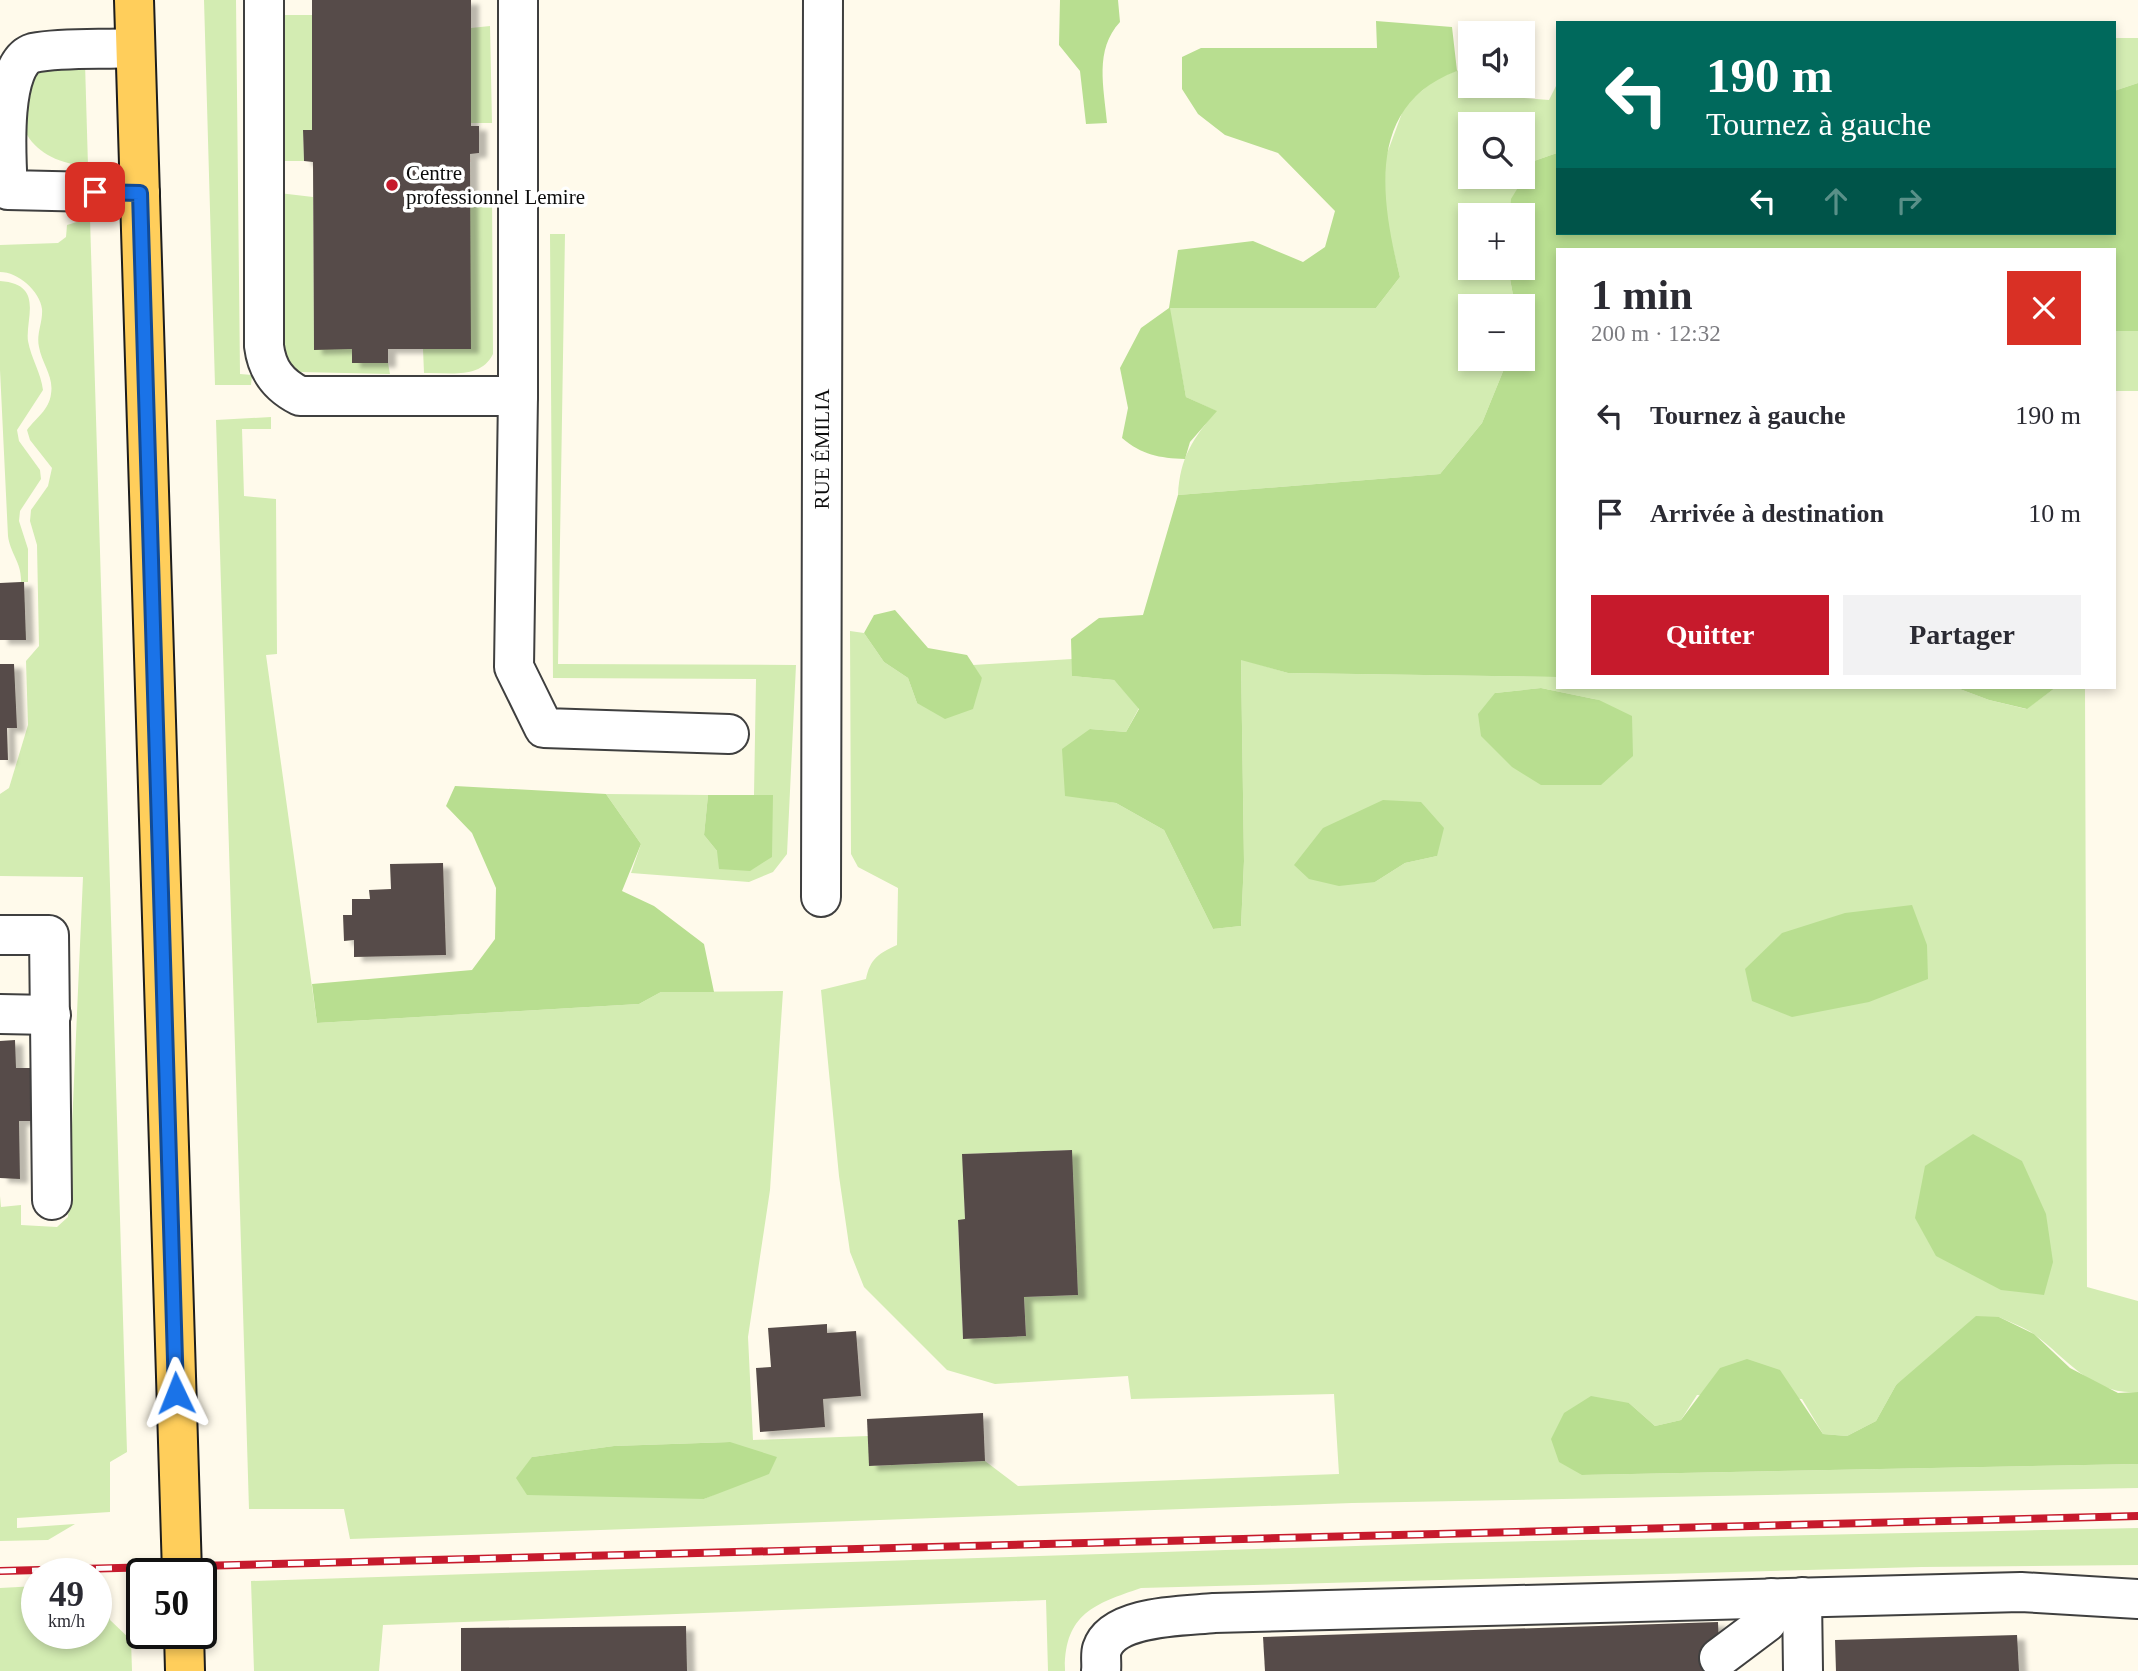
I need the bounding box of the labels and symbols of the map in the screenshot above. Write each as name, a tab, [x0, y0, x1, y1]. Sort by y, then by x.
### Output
place label: Centre professionnel Lemire	[406, 161, 585, 209]
pin	[65, 162, 125, 222]
marker: Centre professionnel Lemire	[384, 177, 400, 193]
street label: RUE ÉMILIA	[810, 388, 834, 509]
position arrow	[139, 1356, 213, 1430]
speed limit sign: 50	[126, 1558, 217, 1649]

